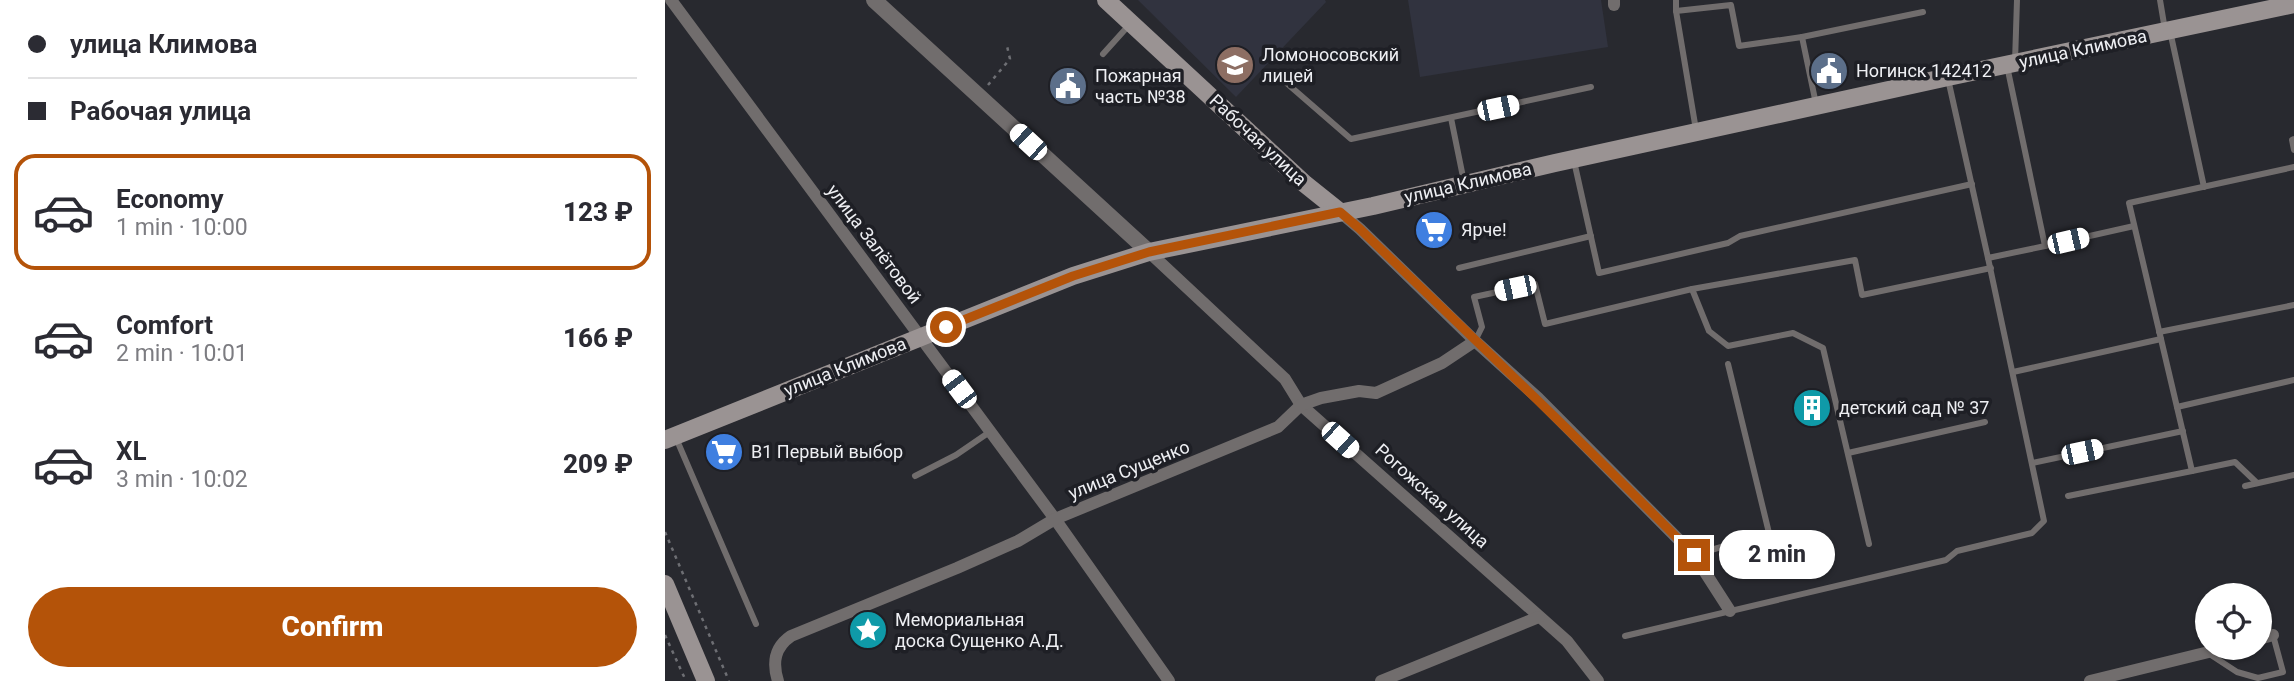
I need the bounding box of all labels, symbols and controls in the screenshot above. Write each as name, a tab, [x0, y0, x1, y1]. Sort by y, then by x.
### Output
street label: улица Климова	[2017, 25, 2149, 72]
text: улица Климова	[70, 29, 258, 59]
school or university icon: Ломоносовский лицей	[1214, 44, 1256, 86]
place label: Ломоносовский лицей	[1262, 44, 1399, 86]
public building icon: Ногинск 142412	[1808, 50, 1850, 92]
place label: Ногинск 142412	[1856, 60, 1992, 81]
public building icon: Пожарная часть №38	[1047, 65, 1089, 107]
place label: Пожарная часть №38	[1095, 65, 1186, 107]
street label: Рабочая улица	[1206, 89, 1311, 190]
car	[1476, 93, 1521, 123]
text: Рабочая улица	[70, 96, 251, 126]
car	[1006, 120, 1051, 164]
street label: улица Климова	[1402, 158, 1534, 207]
street label: улица Залётовой	[823, 180, 926, 307]
icon: car	[32, 181, 95, 244]
text: Economy	[116, 184, 223, 214]
text: 123 ₽	[563, 197, 633, 227]
supermarket icon: Ярче!	[1413, 209, 1455, 251]
text: 1 min · 10:00	[116, 214, 248, 241]
place label: Ярче!	[1461, 219, 1507, 240]
car	[2046, 226, 2091, 256]
car	[1493, 273, 1538, 303]
icon: car	[32, 307, 95, 370]
text: Comfort	[116, 310, 213, 340]
route start	[930, 311, 962, 343]
text: 166 ₽	[563, 323, 633, 353]
street label: улица Климова	[781, 332, 909, 401]
text: 2 min · 10:01	[116, 340, 248, 367]
car	[938, 366, 981, 412]
building icon: детский сад № 37	[1791, 387, 1833, 429]
place label: детский сад № 37	[1839, 397, 1989, 418]
car	[1318, 418, 1363, 462]
supermarket icon: В1 Первый выбор	[703, 431, 745, 473]
icon: car	[32, 433, 95, 496]
text: XL	[116, 436, 147, 466]
street label: улица Сущенко	[1065, 436, 1192, 503]
car	[2060, 437, 2105, 467]
street label: Рогожская улица	[1371, 439, 1493, 552]
place label: В1 Первый выбор	[751, 441, 903, 462]
text: 209 ₽	[563, 449, 633, 479]
text: 3 min · 10:02	[116, 466, 248, 493]
callout: 2 min	[1719, 530, 1834, 580]
route end	[1678, 539, 1710, 571]
text: 2 min	[1748, 541, 1806, 568]
map controls	[2195, 583, 2272, 660]
button: locate	[2195, 583, 2272, 660]
button: Confirm	[28, 587, 637, 667]
place icon: Мемориальная доска Сущенко А.Д.	[847, 609, 889, 651]
place label: Мемориальная доска Сущенко А.Д.	[895, 609, 1064, 651]

